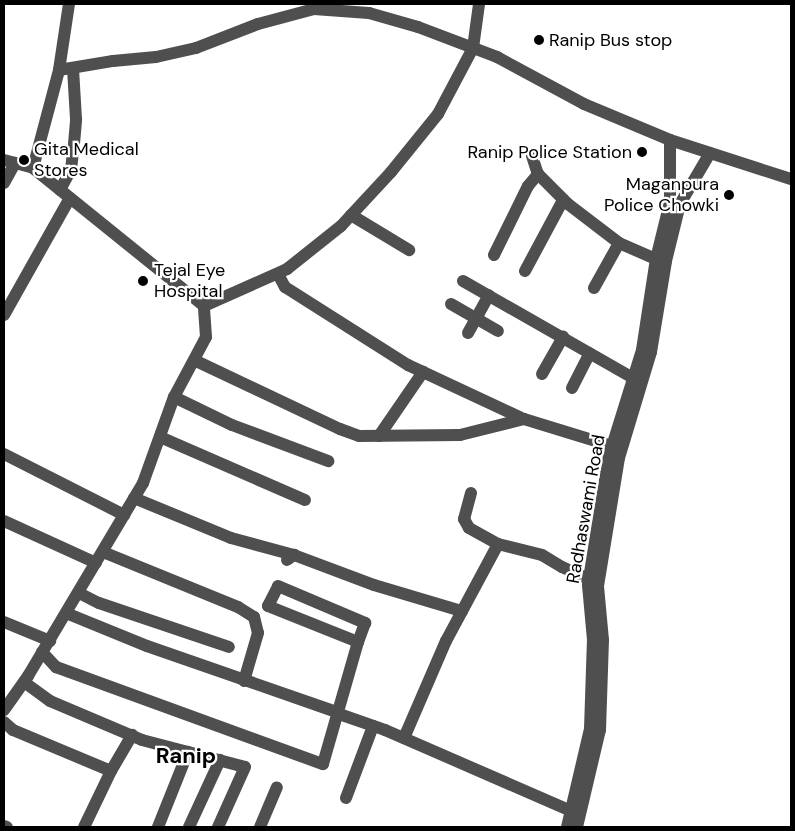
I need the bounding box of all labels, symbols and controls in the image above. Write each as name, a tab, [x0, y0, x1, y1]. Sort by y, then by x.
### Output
place label: Ranip Bus stop	[549, 29, 672, 51]
marker: Ranip Bus stop	[533, 34, 545, 46]
place label: Gita Medical Stores	[34, 139, 139, 182]
place label: Ranip Police Station	[467, 141, 632, 163]
marker: Ranip Police Station	[636, 146, 648, 158]
marker: Gita Medical Stores	[18, 154, 30, 166]
place label: Maganpura Police Chowki	[604, 174, 719, 216]
marker: Maganpura Police Chowki	[723, 189, 735, 201]
place label: Tejal Eye Hospital	[154, 260, 225, 302]
marker: Tejal Eye Hospital	[136, 274, 150, 288]
street label: Radhaswami Road	[562, 433, 610, 585]
district label: Ranip	[156, 743, 216, 769]

